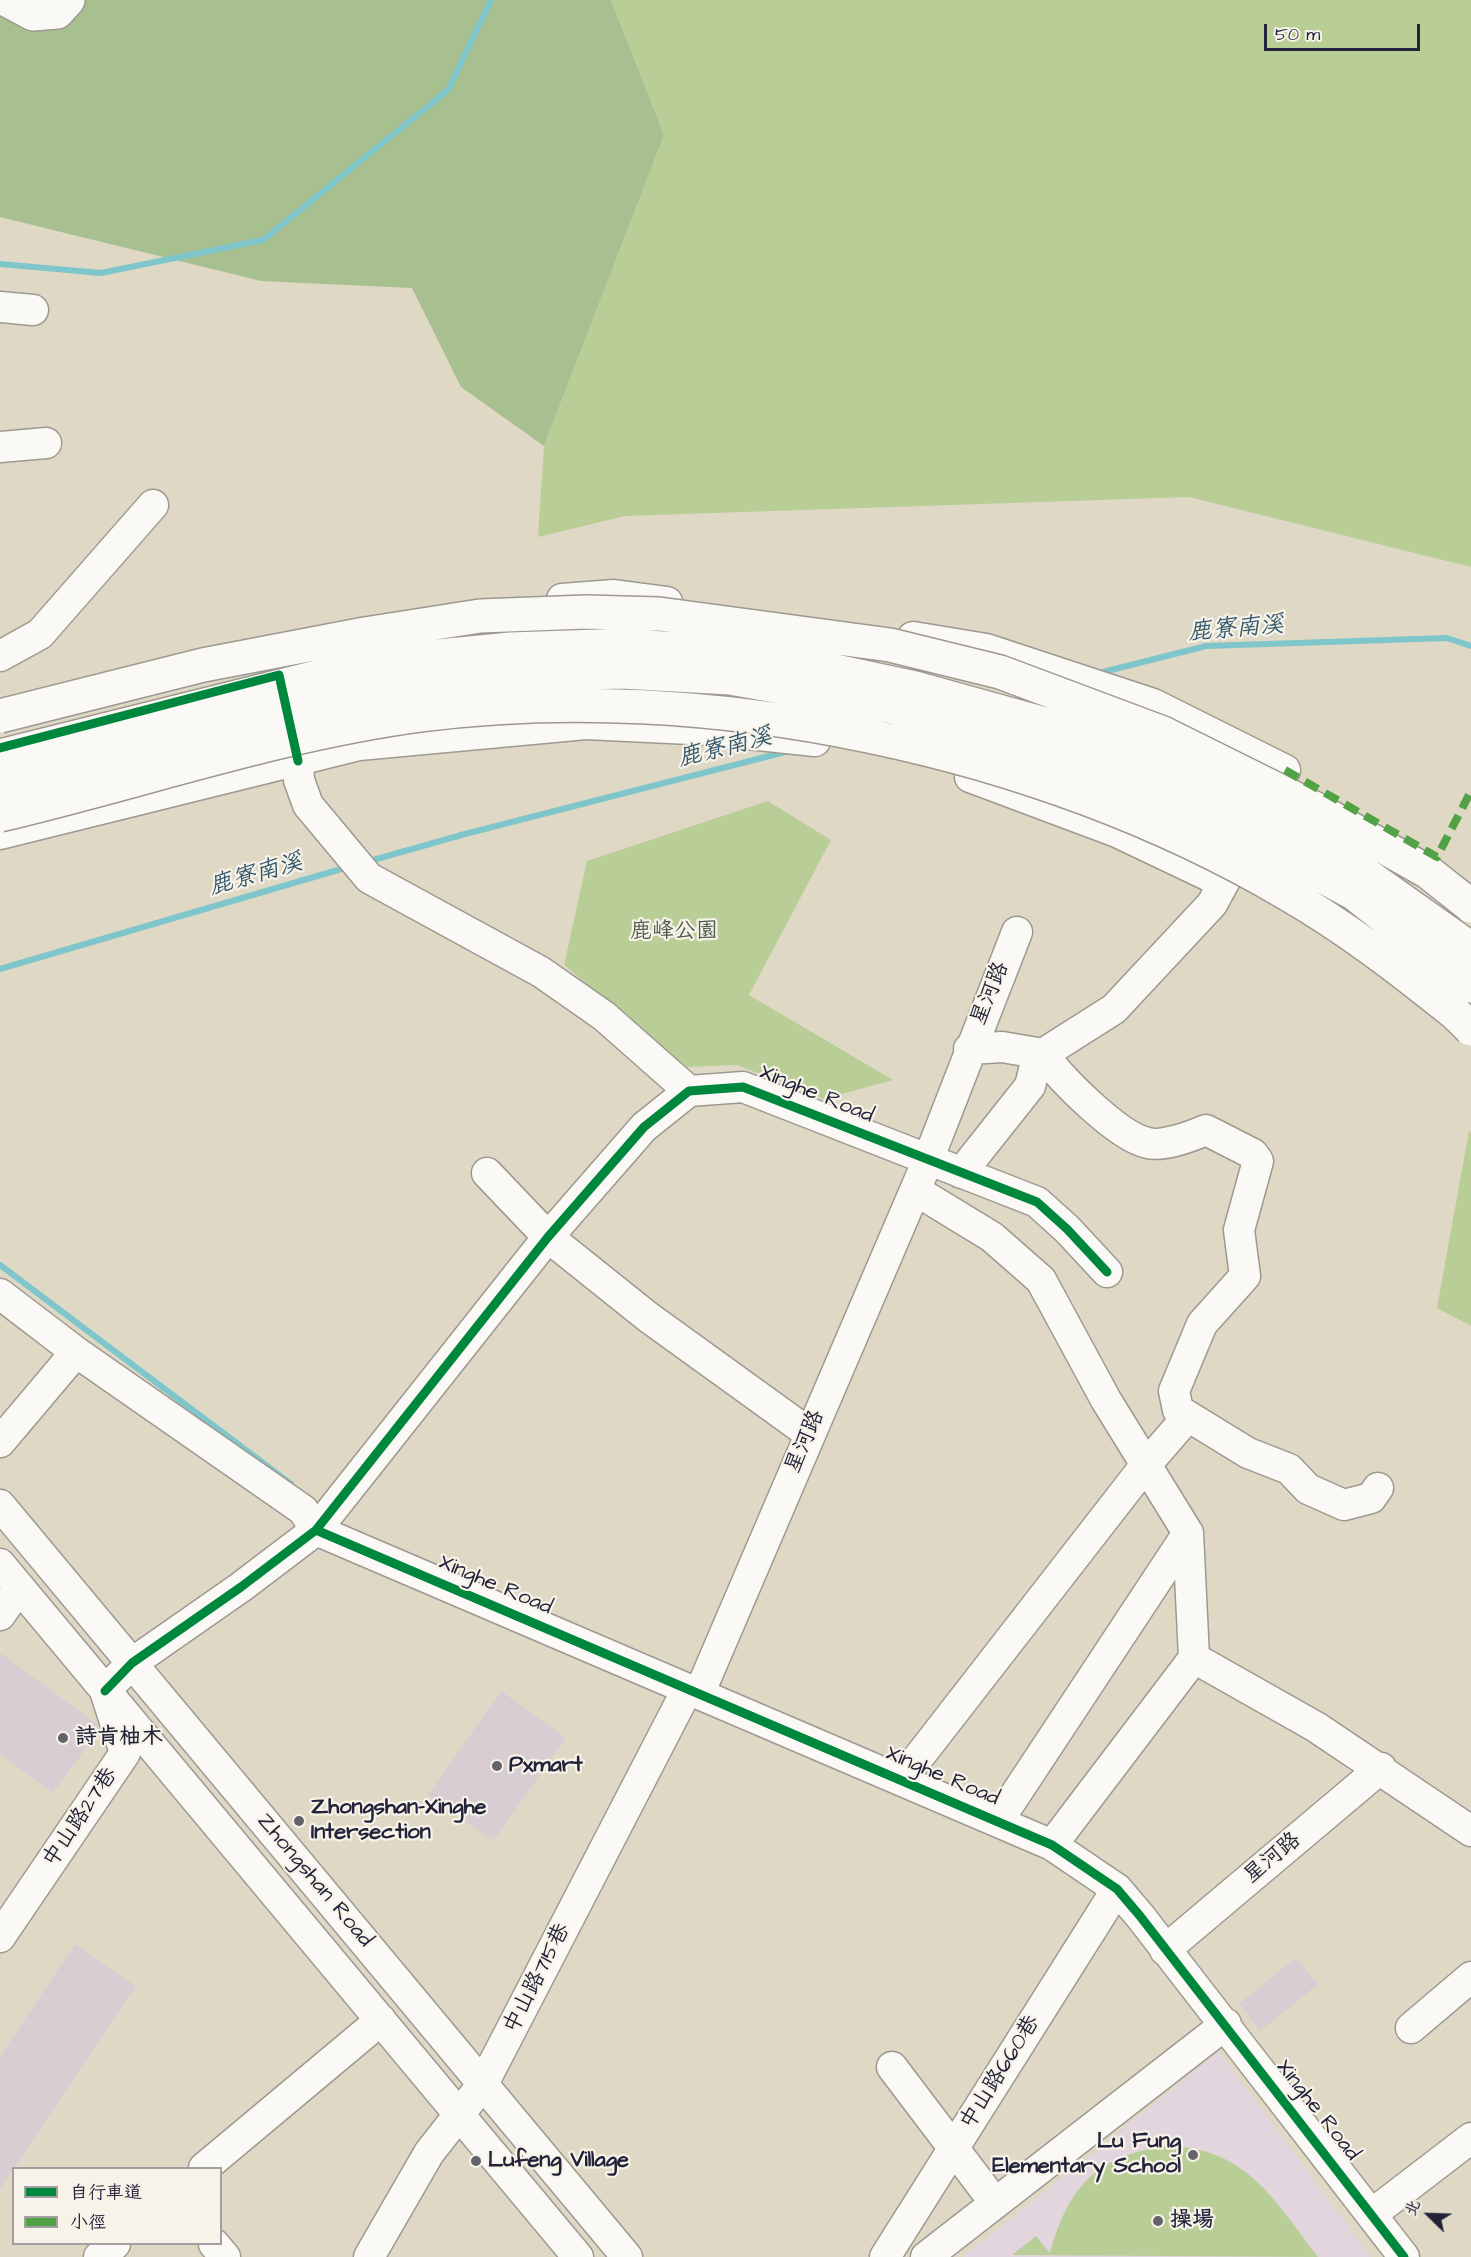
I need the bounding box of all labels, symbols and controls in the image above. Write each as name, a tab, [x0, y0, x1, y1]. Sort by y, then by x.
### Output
scale bar	[1267, 12, 1423, 50]
text: 50 m	[1275, 22, 1320, 47]
water label: 鹿寮南溪	[1187, 611, 1285, 649]
water label: 鹿寮南溪	[675, 723, 775, 775]
water label: 鹿寮南溪	[206, 849, 306, 903]
park label: 鹿峰公園	[630, 919, 718, 945]
street label: 星河路	[966, 958, 1016, 1030]
street label: Xinghe Road	[755, 1060, 877, 1130]
street label: 星河路	[781, 1406, 831, 1478]
street label: Xinghe Road	[434, 1550, 556, 1622]
place label: 詩肯柚木	[75, 1725, 163, 1751]
marker: 詩肯柚木	[56, 1731, 70, 1745]
street label: Xinghe Road	[881, 1741, 1003, 1813]
place label: Pxmart	[509, 1753, 583, 1779]
marker: Pxmart	[490, 1759, 504, 1773]
street label: 中山路27巷	[38, 1763, 124, 1873]
place label: Zhongshan-Xinghe Intersection	[311, 1795, 486, 1846]
street label: Zhongshan Road	[250, 1809, 378, 1953]
marker: Zhongshan-Xinghe Intersection	[292, 1814, 306, 1828]
street label: 星河路	[1239, 1828, 1307, 1890]
street label: 中山路715巷	[499, 1920, 577, 2038]
street label: 中山路660巷	[956, 2011, 1046, 2135]
street label: Xinghe Road	[1269, 2055, 1365, 2167]
place label: Lu Fung Elementary School	[992, 2129, 1181, 2180]
place label: Lufeng Village	[488, 2148, 629, 2174]
marker: Lu Fung Elementary School	[1186, 2148, 1200, 2162]
marker: Lufeng Village	[469, 2154, 483, 2168]
legend	[12, 2167, 222, 2245]
text: 自行車道	[70, 2180, 142, 2205]
north arrow	[1399, 2185, 1459, 2245]
text: 北	[1399, 2196, 1426, 2220]
place label: 操場	[1170, 2208, 1214, 2234]
text: 小徑	[70, 2210, 106, 2235]
marker: 操場	[1151, 2214, 1165, 2228]

